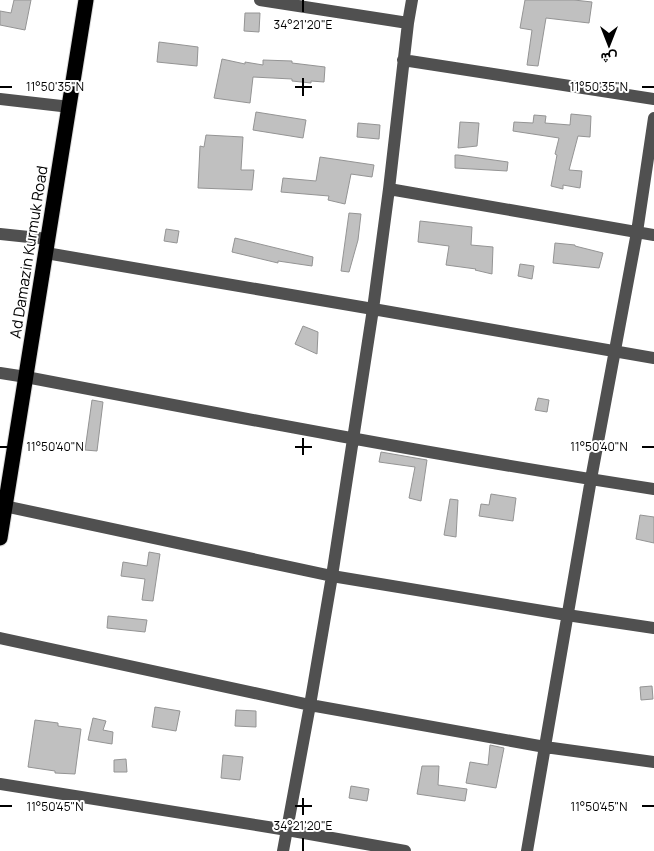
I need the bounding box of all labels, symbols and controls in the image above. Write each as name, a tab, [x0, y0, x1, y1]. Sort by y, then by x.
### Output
text: 34°21'20"E	[274, 16, 333, 33]
north arrow	[584, 20, 634, 70]
text: ش	[600, 49, 617, 68]
text: 11°50'35"N	[26, 78, 84, 95]
text: 11°50'35"N	[570, 78, 628, 95]
street label: Ad Damazin Kurmuk Road	[4, 164, 53, 340]
text: 11°50'40"N	[26, 438, 84, 455]
text: 11°50'40"N	[570, 438, 628, 455]
text: 11°50'45"N	[26, 798, 84, 815]
text: 11°50'45"N	[570, 798, 628, 815]
text: 34°21'20"E	[274, 817, 333, 834]

